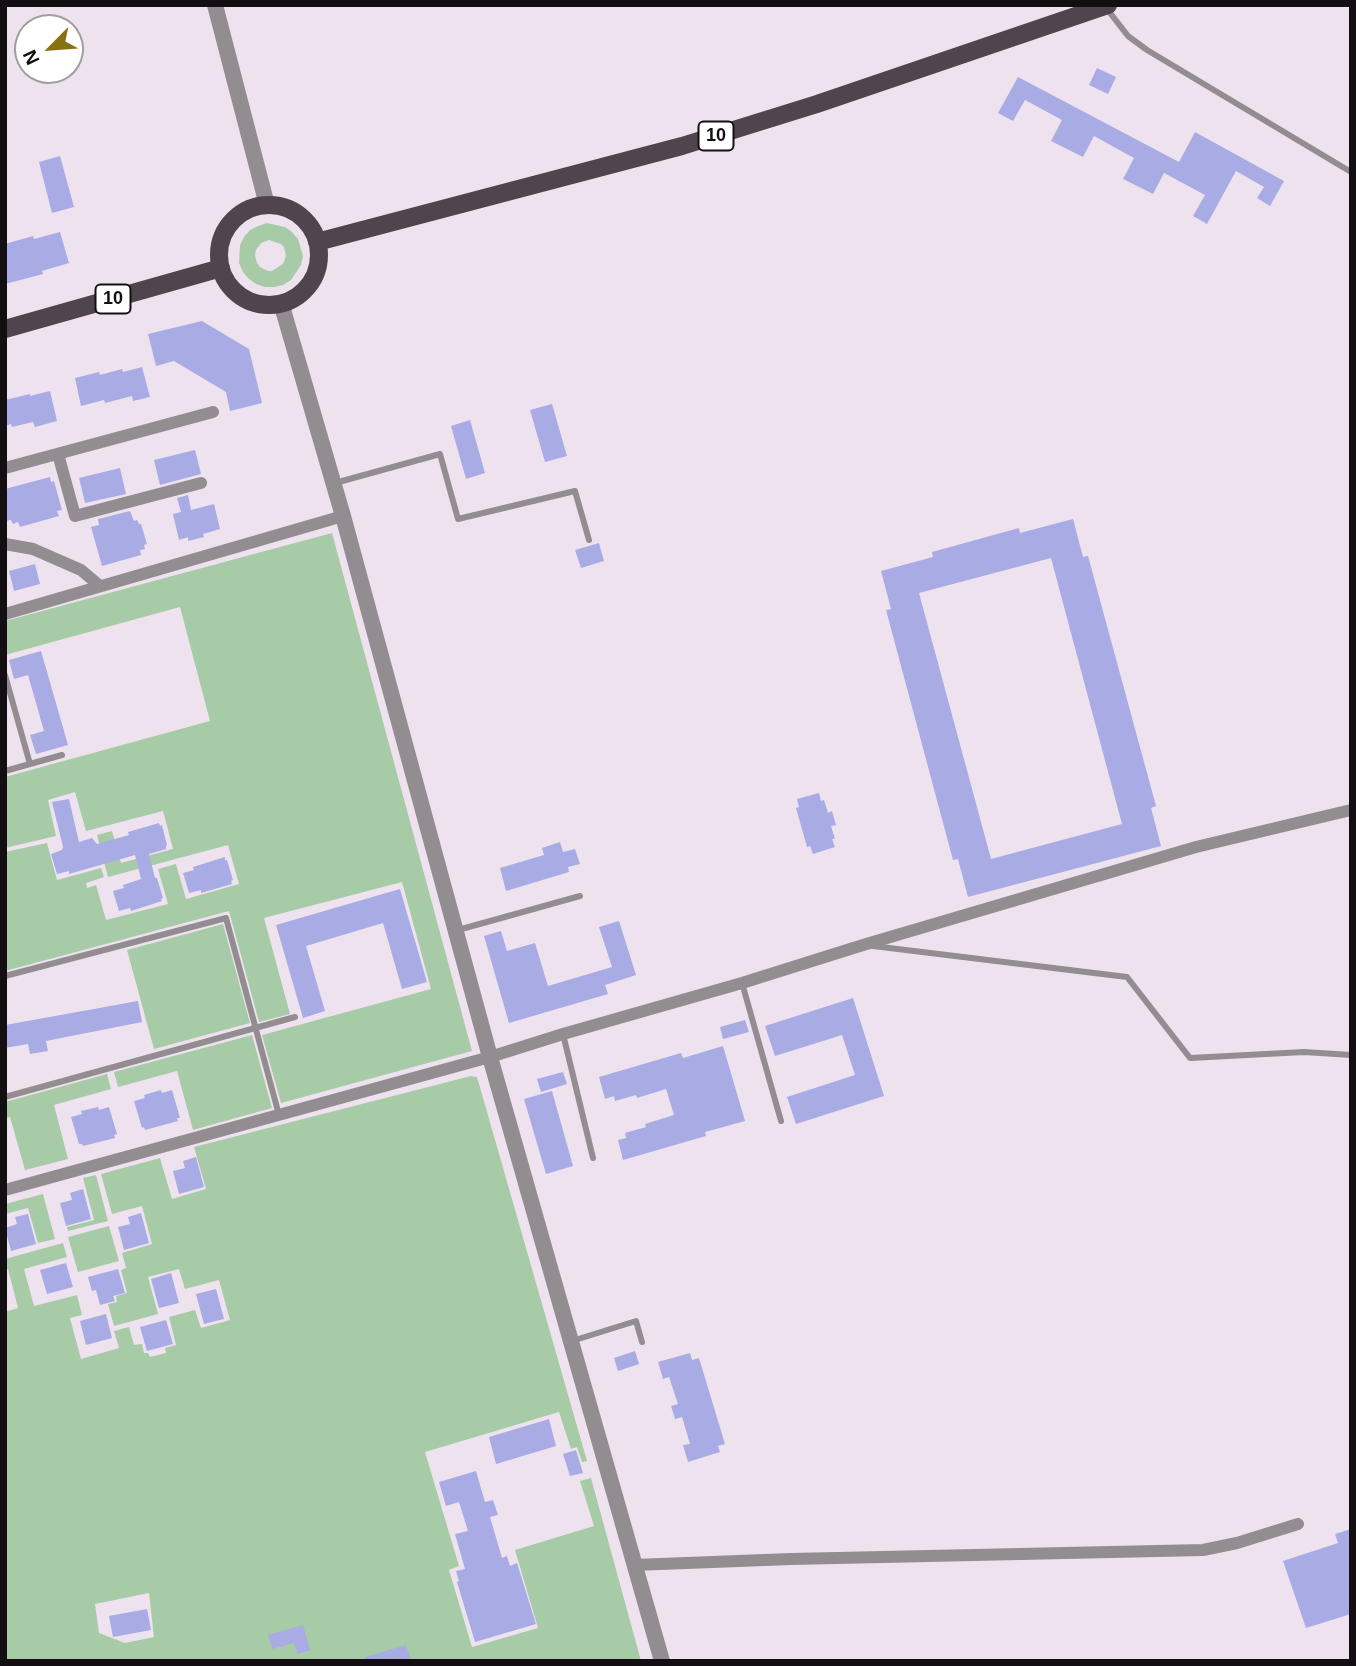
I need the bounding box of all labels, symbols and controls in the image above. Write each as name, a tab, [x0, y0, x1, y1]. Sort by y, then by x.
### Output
north arrow	[14, 14, 84, 84]
text: N	[19, 47, 44, 68]
road number: 10	[698, 121, 734, 150]
road number: 10	[96, 284, 130, 314]

